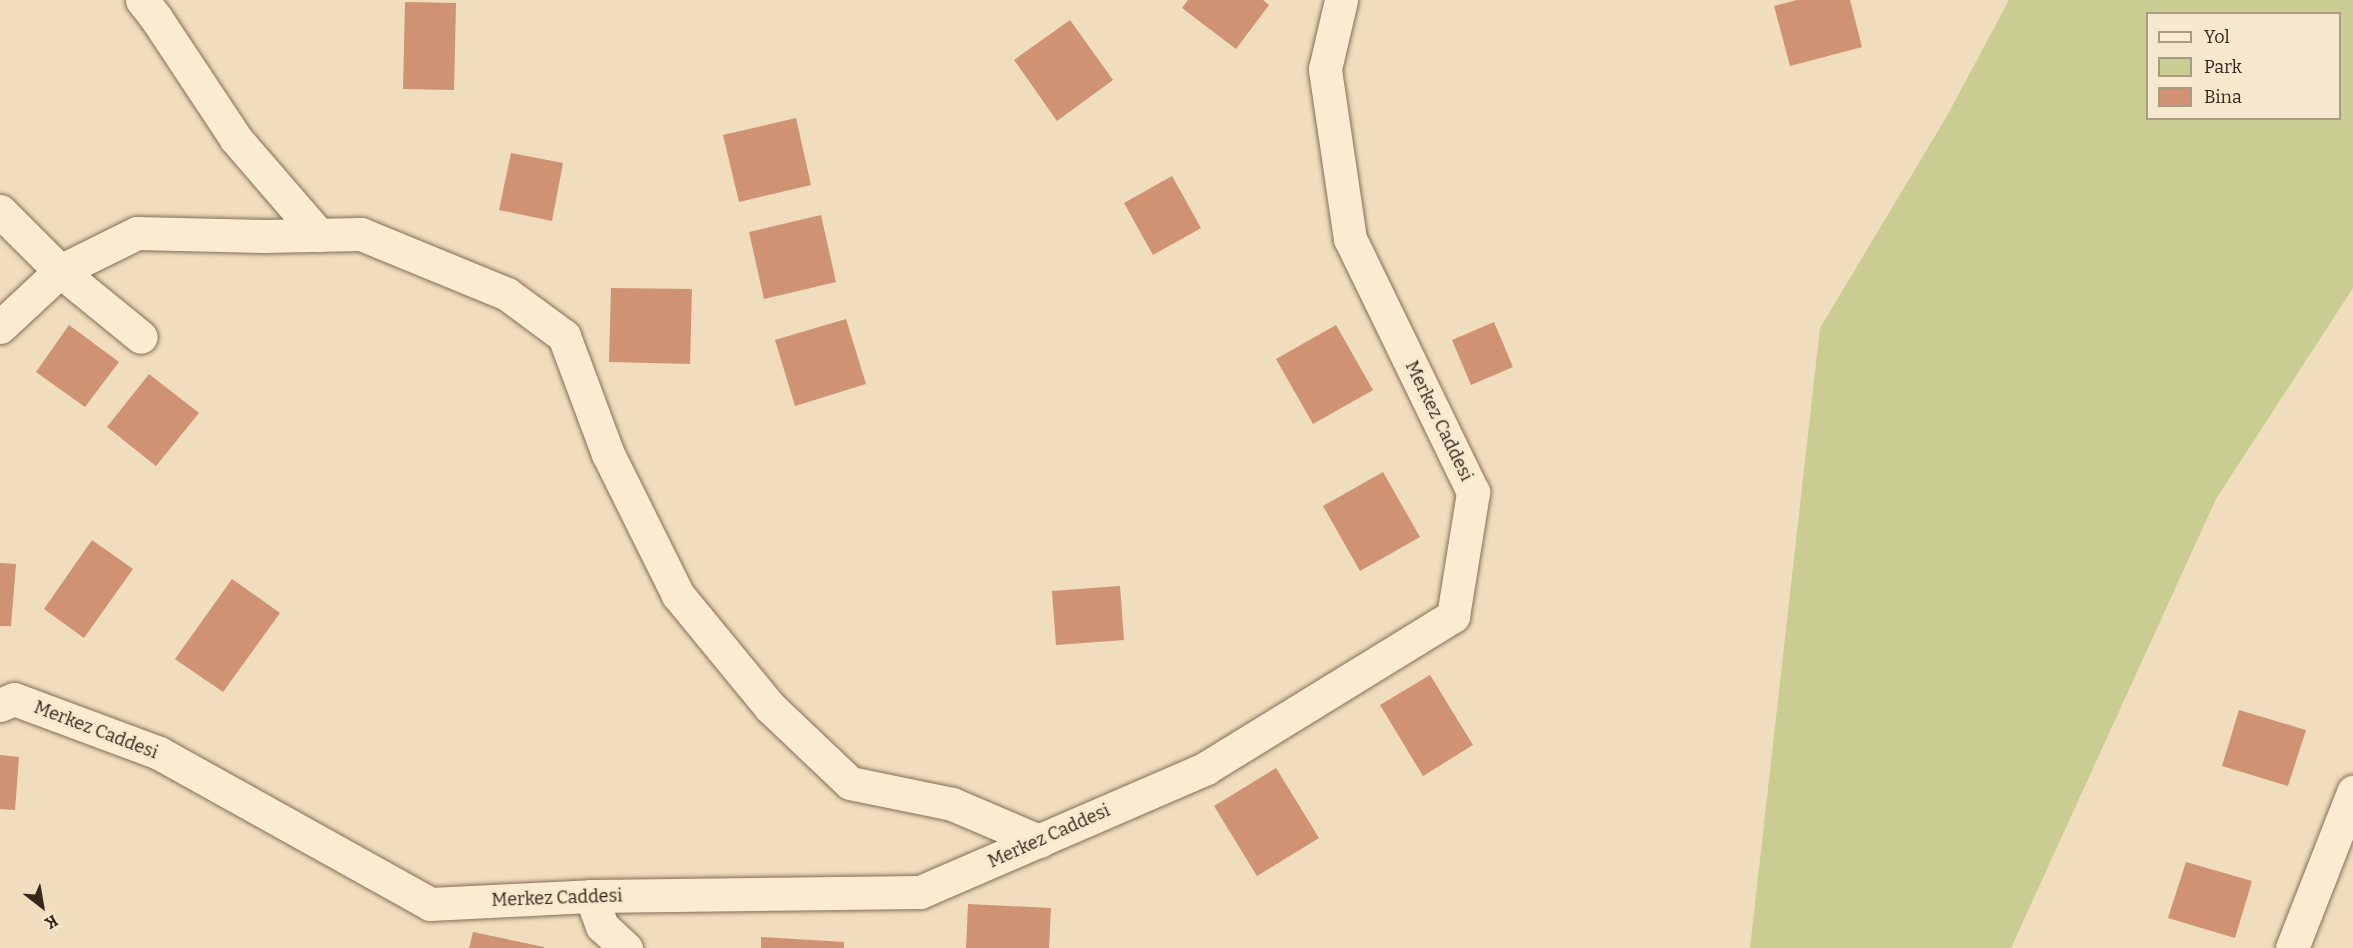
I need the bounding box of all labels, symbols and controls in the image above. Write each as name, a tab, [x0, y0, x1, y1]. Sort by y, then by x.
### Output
legend	[2146, 12, 2341, 120]
text: Yol	[2204, 26, 2230, 48]
text: Park	[2204, 56, 2242, 78]
text: Bina	[2204, 86, 2242, 108]
street label: Merkez Caddesi	[1401, 357, 1477, 485]
street label: Merkez Caddesi	[31, 696, 161, 764]
street label: Merkez Caddesi	[985, 799, 1113, 873]
north arrow	[12, 876, 72, 936]
street label: Merkez Caddesi	[491, 885, 623, 911]
text: K	[42, 911, 61, 933]

